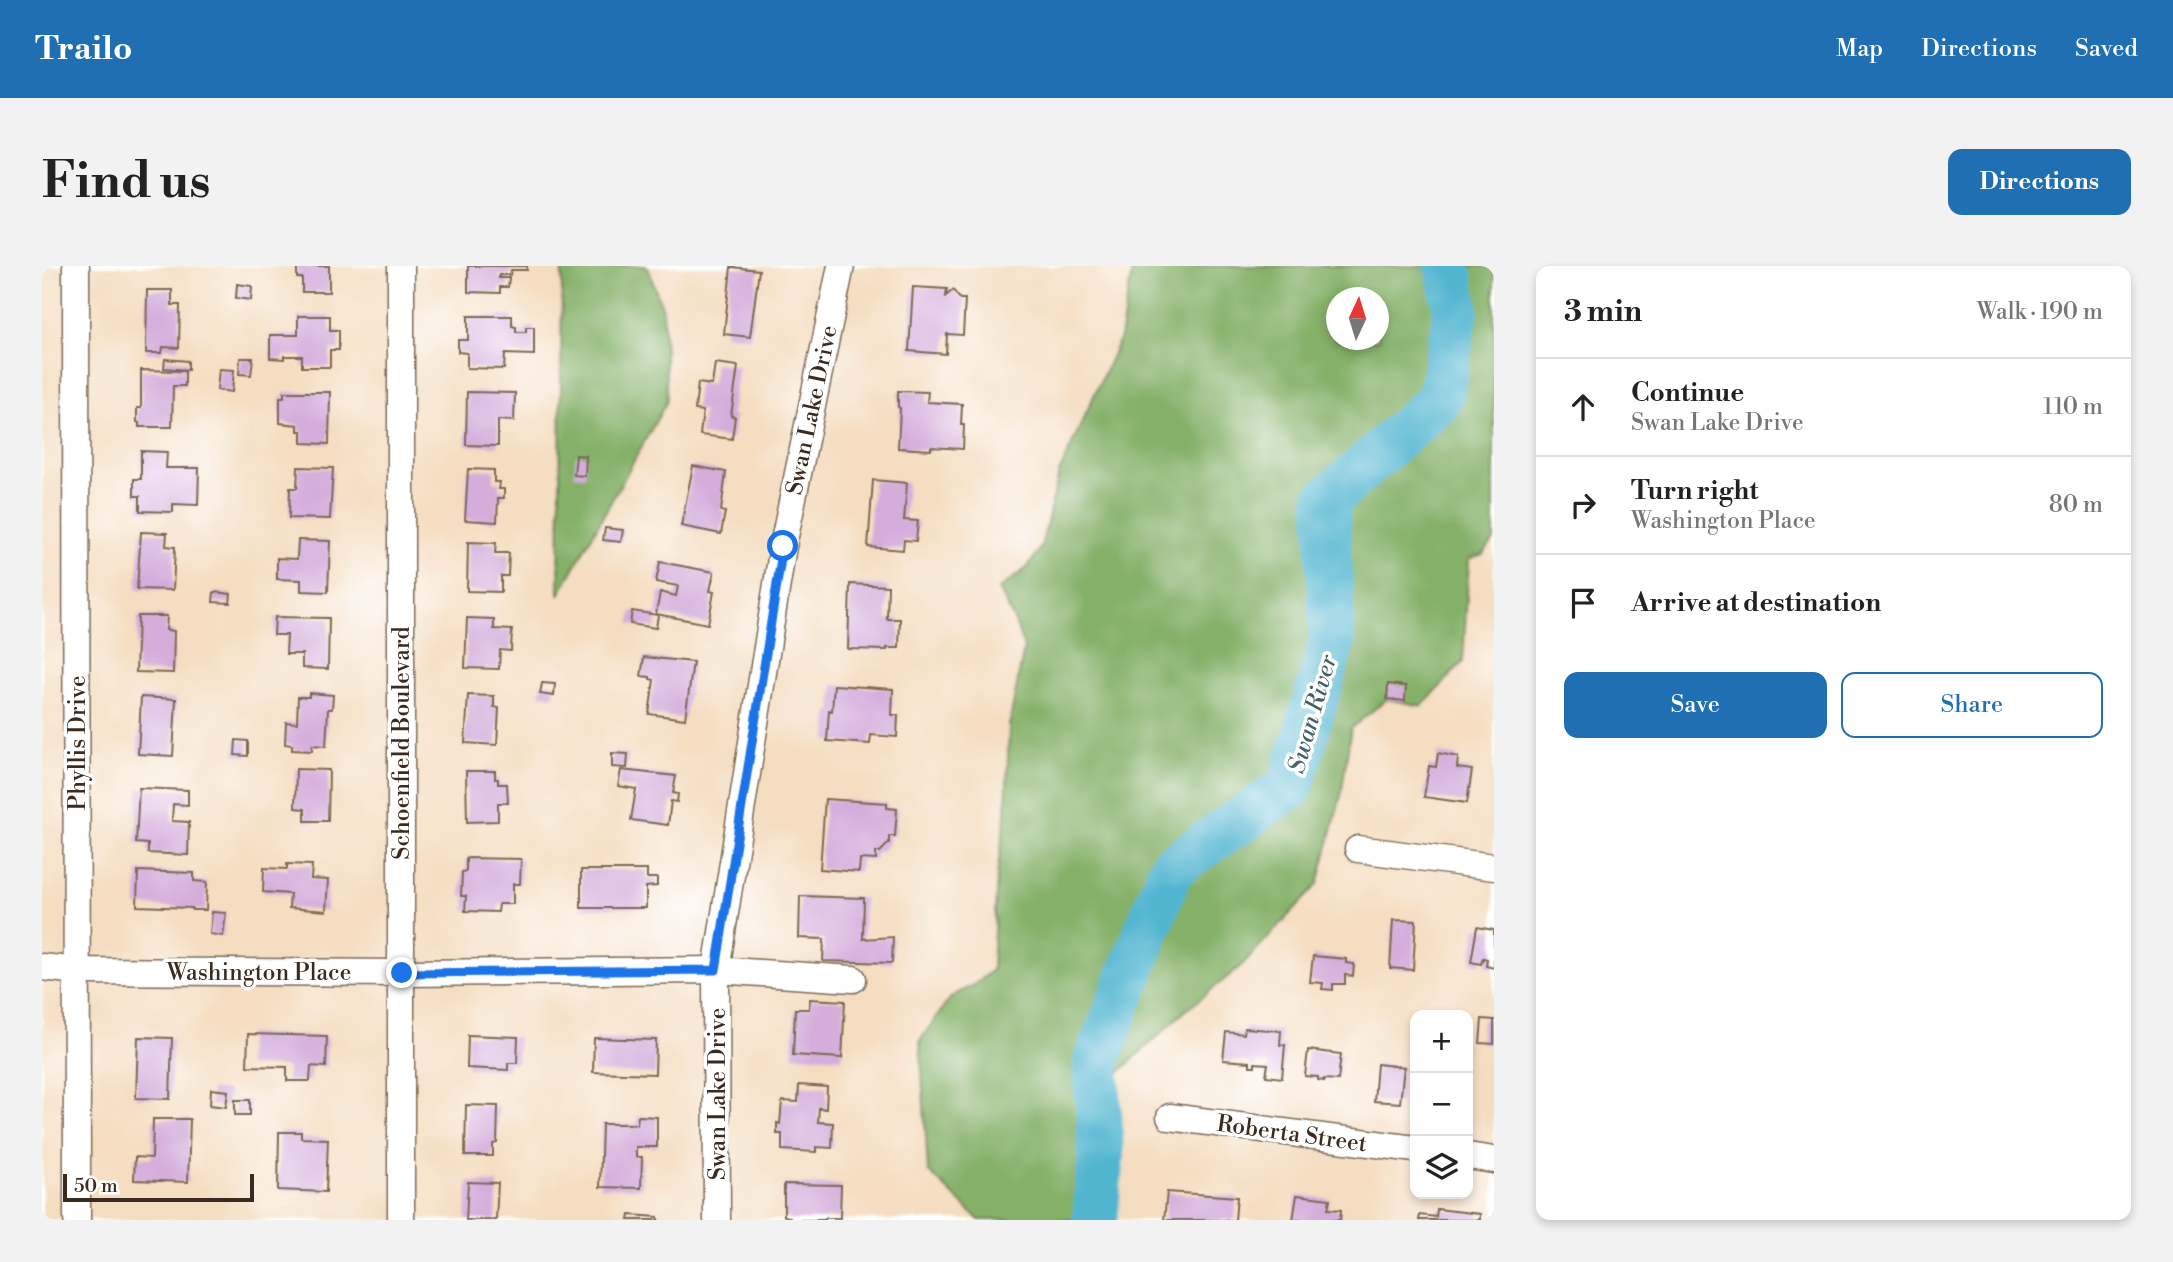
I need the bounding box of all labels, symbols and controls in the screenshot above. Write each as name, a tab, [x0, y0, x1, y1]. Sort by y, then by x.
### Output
text: Trailo	[35, 29, 132, 70]
text: Map	[1836, 34, 1883, 64]
text: Directions	[1921, 34, 2037, 64]
text: Saved	[2075, 34, 2138, 64]
button: Directions	[1948, 149, 2131, 215]
text: Find us	[42, 152, 211, 213]
north arrow	[1326, 287, 1389, 350]
text: 3 min	[1564, 293, 1642, 331]
text: Walk · 190 m	[1977, 298, 2103, 326]
street label: Swan Lake Drive	[780, 323, 844, 498]
text: Continue	[1631, 377, 1744, 409]
icon: ahead	[1564, 388, 1602, 426]
text: 110 m	[2043, 393, 2103, 421]
text: Swan Lake Drive	[1631, 409, 1804, 437]
text: Turn right	[1631, 475, 1759, 507]
icon: right	[1564, 486, 1602, 524]
text: 80 m	[2049, 491, 2103, 519]
text: Washington Place	[1631, 507, 1816, 535]
route start	[767, 530, 798, 561]
icon: arrive	[1564, 584, 1602, 622]
text: Arrive at destination	[1631, 587, 1881, 619]
street label: Schoenfield Boulevard	[388, 626, 416, 860]
water label: Swan River	[1282, 651, 1344, 777]
button: Save	[1564, 672, 1827, 738]
button: Share	[1841, 672, 2103, 738]
street label: Phyllis Drive	[64, 675, 92, 811]
route end	[386, 957, 417, 988]
street label: Washington Place	[166, 959, 351, 987]
street label: Swan Lake Drive	[704, 1008, 732, 1180]
map controls	[1410, 1010, 1473, 1199]
button: +	[1410, 1010, 1473, 1073]
button: −	[1410, 1073, 1473, 1136]
street label: Roberta Street	[1215, 1110, 1369, 1158]
button: layers	[1410, 1136, 1473, 1199]
scale bar	[63, 1171, 254, 1203]
text: 50 m	[74, 1174, 118, 1198]

